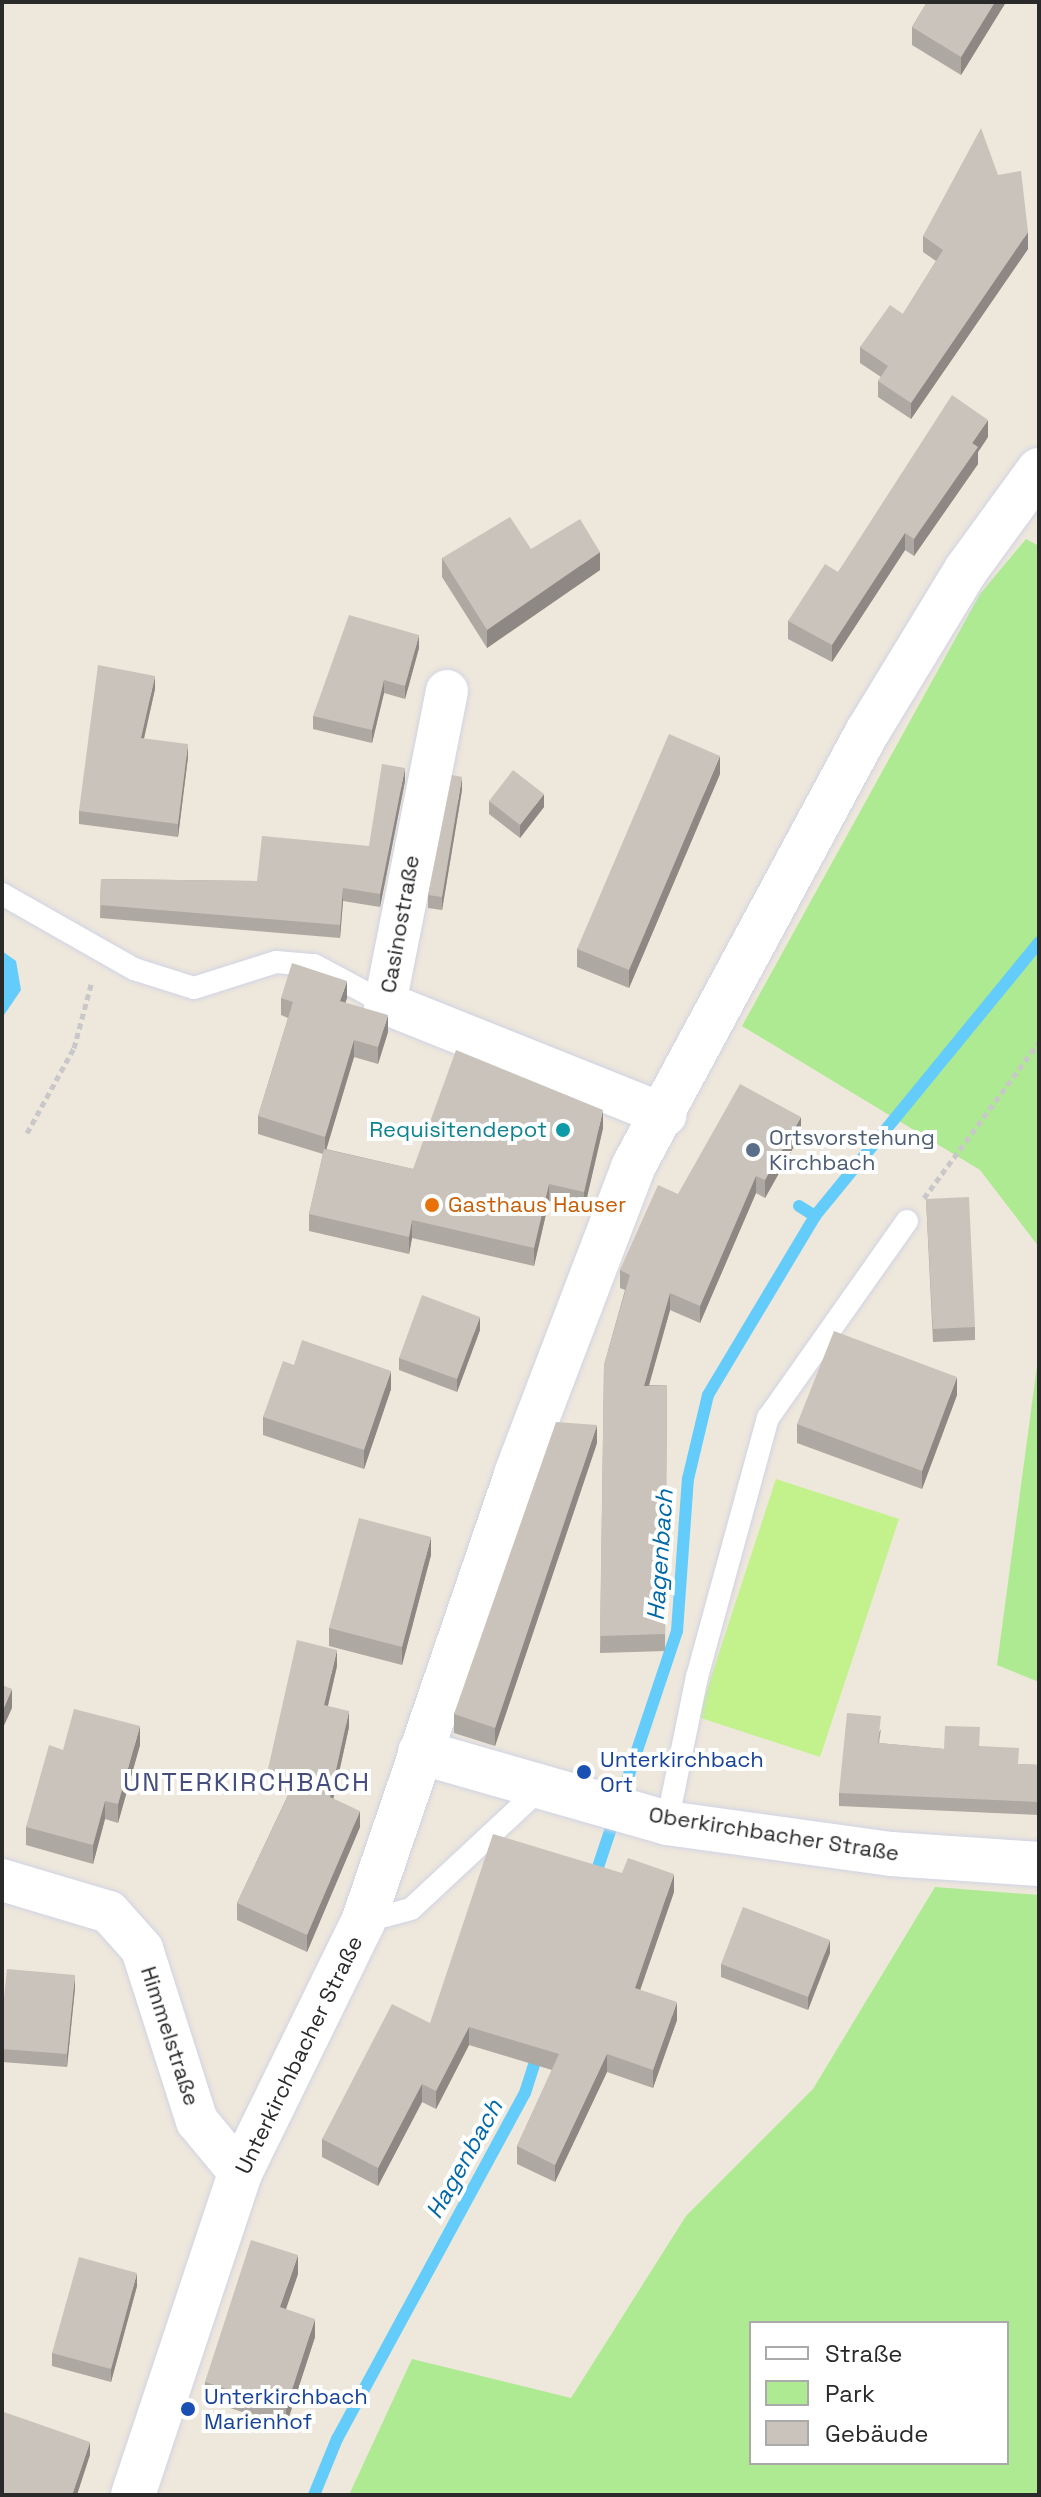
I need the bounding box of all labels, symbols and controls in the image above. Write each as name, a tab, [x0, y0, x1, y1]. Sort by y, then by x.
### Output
street label: Casinostraße	[375, 853, 425, 995]
place label: Requisitendepot	[369, 1117, 547, 1143]
marker: Requisitendepot	[554, 1121, 572, 1139]
place label: Ortsvorstehung Kirchbach	[769, 1124, 935, 1176]
marker: Ortsvorstehung Kirchbach	[744, 1141, 762, 1159]
place label: Gasthaus Hauser	[448, 1192, 626, 1218]
marker: Gasthaus Hauser	[423, 1196, 441, 1214]
water label: Hagenbach	[641, 1488, 679, 1622]
place label: Unterkirchbach Ort	[600, 1746, 764, 1798]
marker: Unterkirchbach Ort	[575, 1763, 593, 1781]
district label: UNTERKIRCHBACH	[123, 1767, 371, 1799]
street label: Oberkirchbacher Straße	[647, 1801, 901, 1867]
street label: Unterkirchbacher Straße	[230, 1932, 368, 2178]
street label: Himmelstraße	[135, 1963, 205, 2109]
water label: Hagenbach	[420, 2094, 508, 2224]
legend	[749, 2321, 1009, 2465]
text: Straße	[825, 2338, 902, 2369]
text: Park	[825, 2378, 875, 2409]
place label: Unterkirchbach Marienhof	[204, 2383, 368, 2434]
marker: Unterkirchbach Marienhof	[179, 2400, 197, 2418]
text: Gebäude	[825, 2418, 928, 2449]

